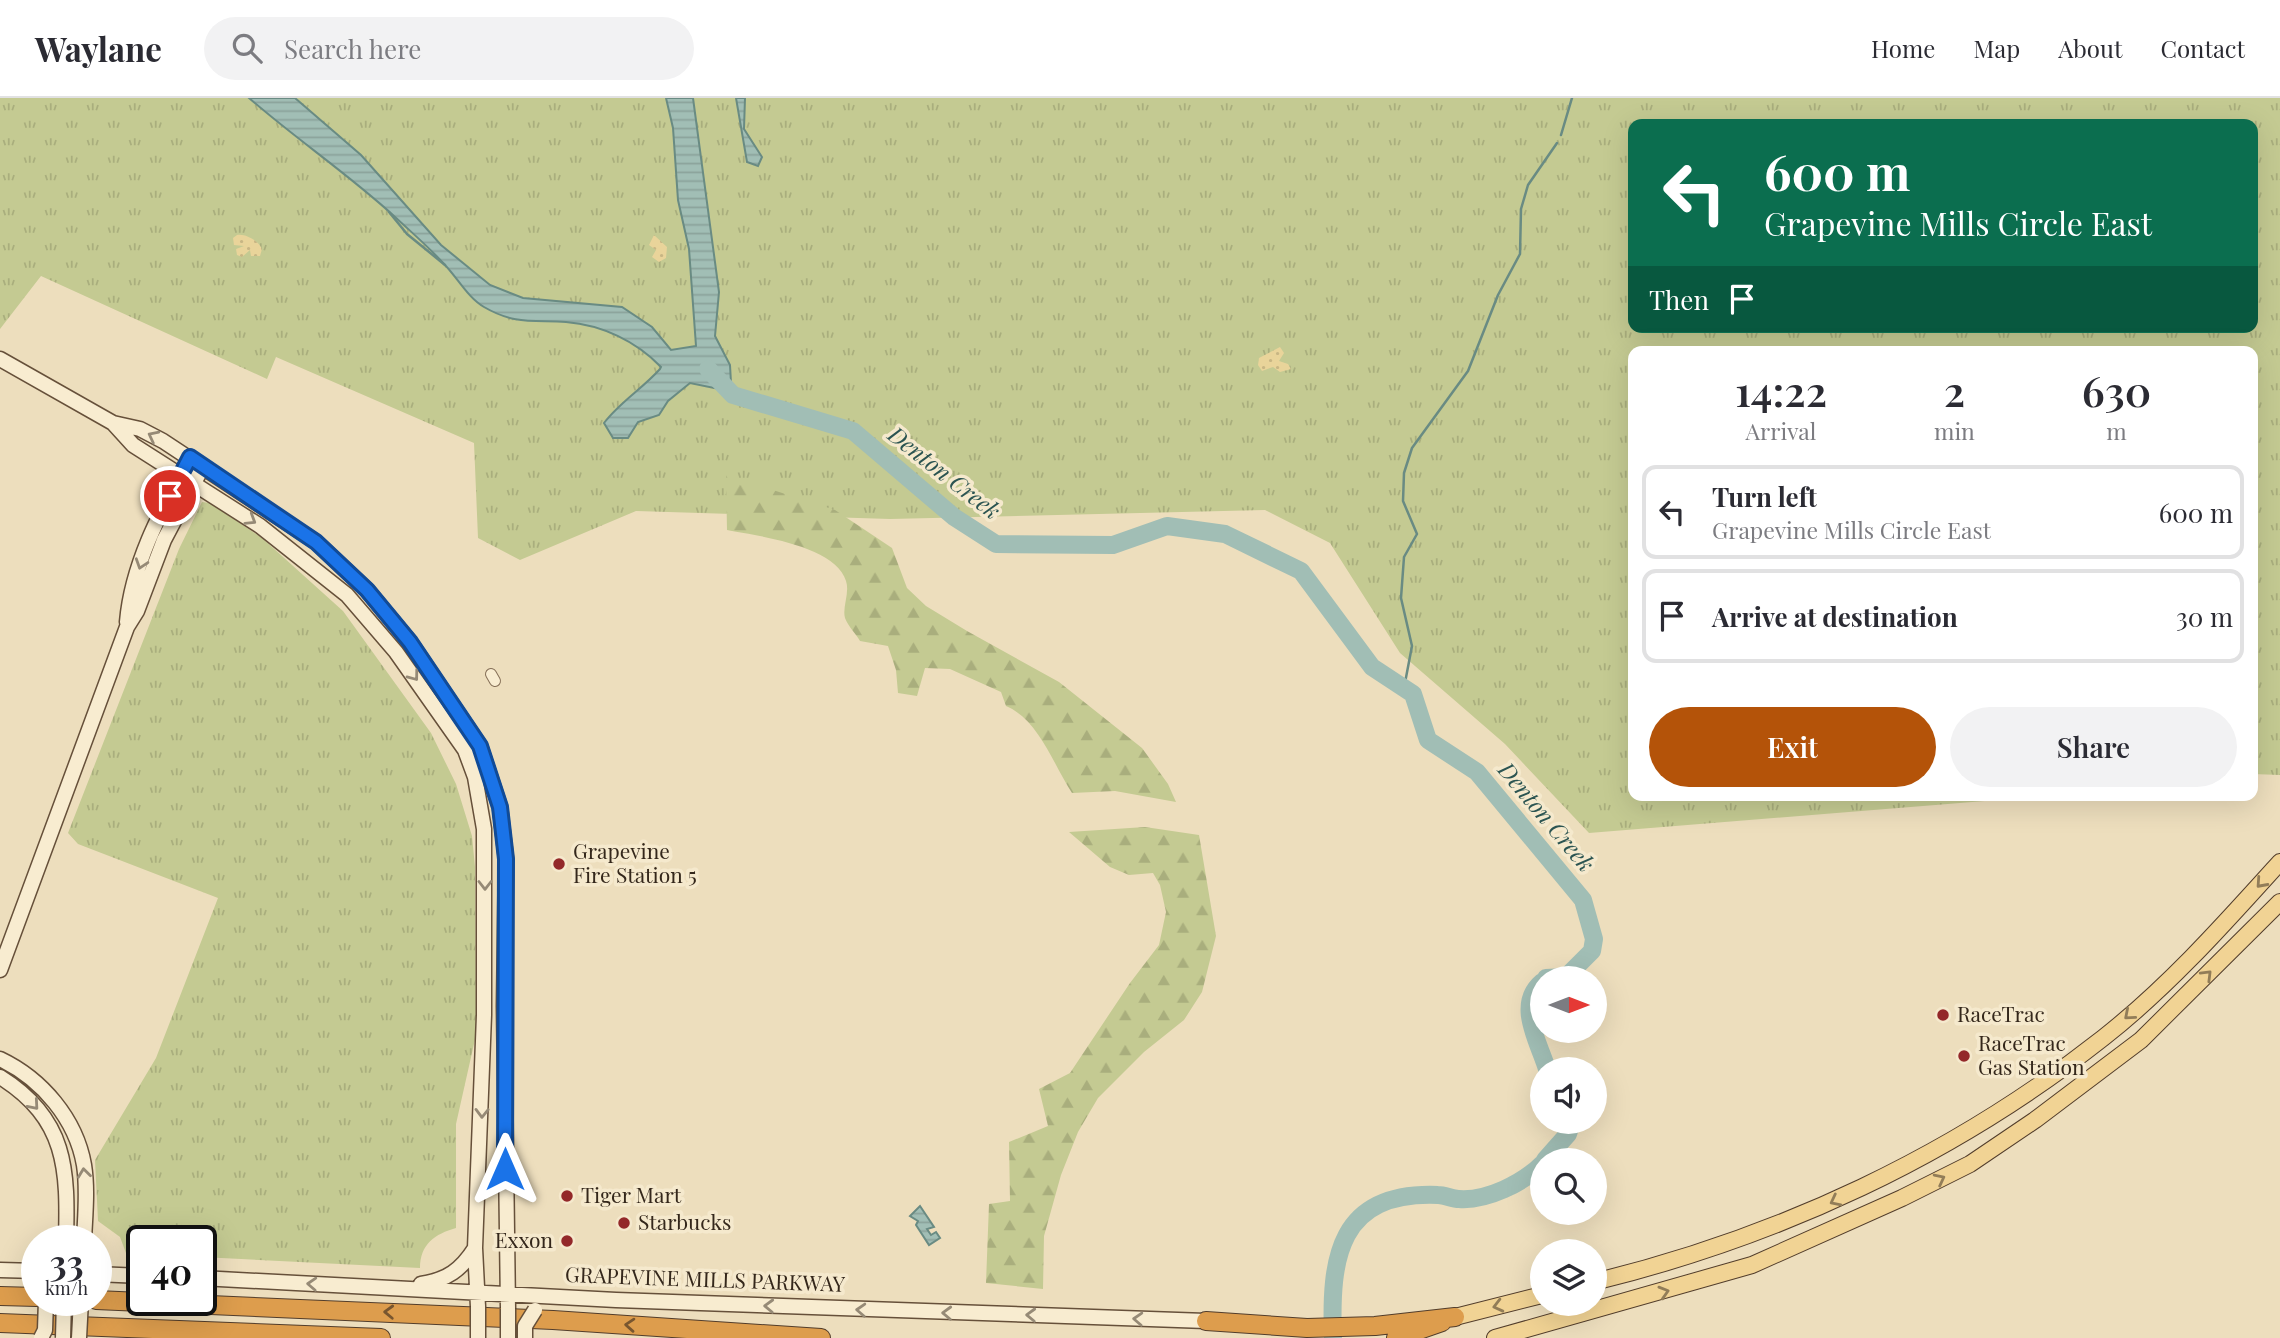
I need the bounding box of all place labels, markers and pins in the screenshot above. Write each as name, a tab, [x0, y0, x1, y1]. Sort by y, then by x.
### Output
pin	[140, 466, 200, 526]
place label: Grapevine Fire Station 5	[573, 836, 697, 888]
marker: Grapevine Fire Station 5	[551, 856, 567, 872]
place label: RaceTrac	[1957, 999, 2045, 1027]
marker: RaceTrac	[1935, 1007, 1951, 1023]
place label: RaceTrac Gas Station	[1978, 1028, 2085, 1080]
marker: RaceTrac Gas Station	[1956, 1048, 1972, 1064]
place label: Tiger Mart	[581, 1180, 682, 1208]
marker: Tiger Mart	[559, 1188, 575, 1204]
place label: Starbucks	[638, 1207, 731, 1235]
marker: Starbucks	[616, 1215, 632, 1231]
place label: Exxon	[495, 1225, 553, 1253]
marker: Exxon	[559, 1233, 575, 1249]

